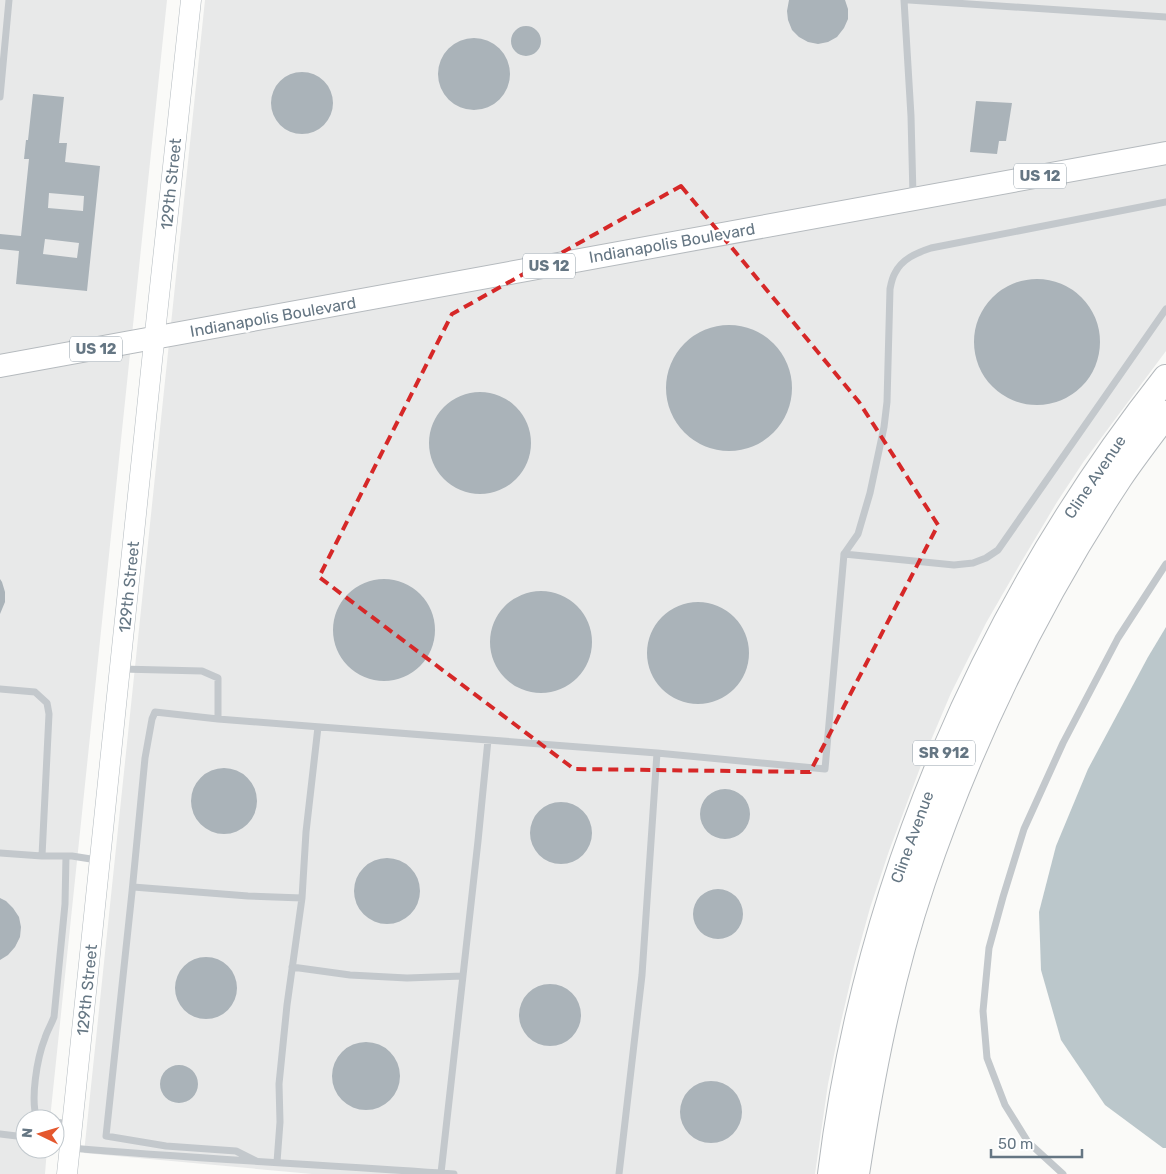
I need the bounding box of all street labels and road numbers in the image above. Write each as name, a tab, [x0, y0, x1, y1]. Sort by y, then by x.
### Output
street label: 129th Street	[157, 137, 185, 231]
road number: US 12	[1014, 164, 1066, 188]
street label: Indianapolis Boulevard	[588, 219, 756, 267]
road number: US 12	[523, 254, 575, 278]
street label: Indianapolis Boulevard	[189, 293, 357, 341]
road number: US 12	[70, 336, 122, 362]
street label: Cline Avenue	[1060, 432, 1130, 522]
street label: 129th Street	[115, 540, 143, 634]
road number: SR 912	[913, 740, 975, 766]
street label: Cline Avenue	[887, 788, 937, 886]
street label: 129th Street	[73, 943, 101, 1037]

